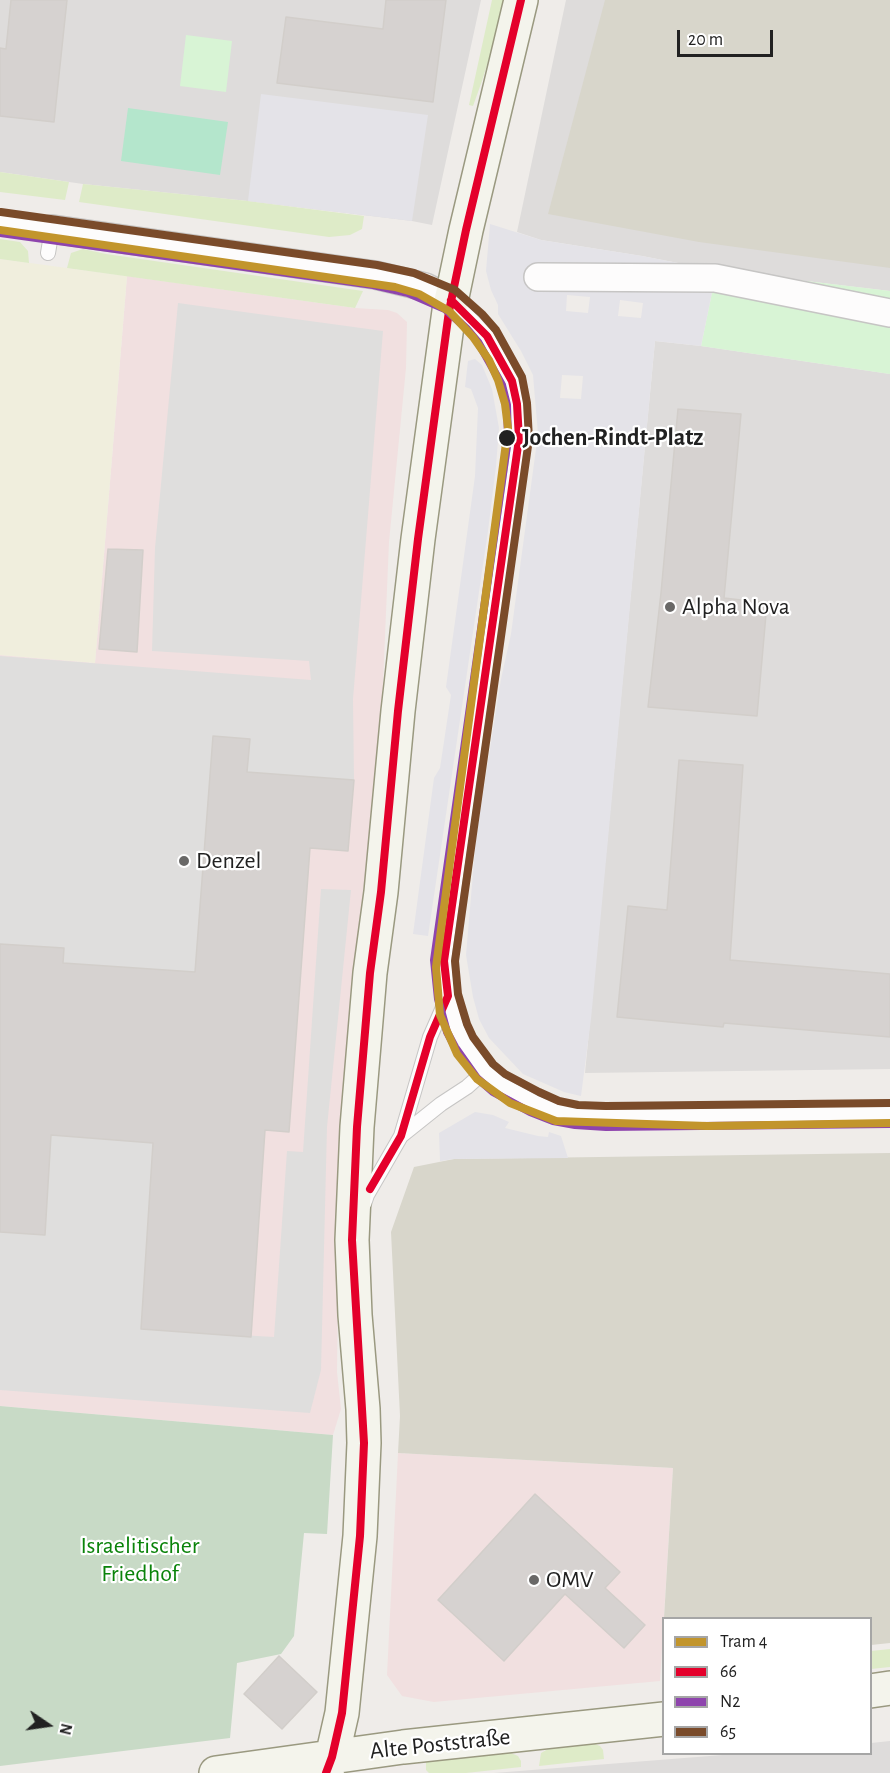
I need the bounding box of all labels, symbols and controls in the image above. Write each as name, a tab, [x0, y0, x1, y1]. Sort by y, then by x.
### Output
scale bar	[680, 18, 776, 56]
text: 20 m	[688, 31, 723, 49]
place label: Jochen-Rindt-Platz	[522, 424, 704, 452]
marker: Jochen-Rindt-Platz	[497, 428, 517, 448]
place label: Alpha Nova	[682, 593, 790, 621]
marker: Alpha Nova	[663, 600, 677, 614]
place label: Denzel	[196, 847, 261, 875]
marker: Denzel	[177, 854, 191, 868]
park label: Israelitischer Friedhof	[80, 1532, 200, 1588]
place label: OMV	[546, 1566, 593, 1594]
marker: OMV	[527, 1573, 541, 1587]
legend	[662, 1617, 872, 1755]
text: Tram 4	[720, 1633, 767, 1651]
text: 66	[720, 1663, 737, 1681]
text: N2	[720, 1693, 740, 1711]
north arrow	[18, 1695, 78, 1755]
text: N	[56, 1722, 75, 1736]
street label: Alte Poststraße	[368, 1722, 512, 1766]
text: 65	[720, 1723, 736, 1741]

